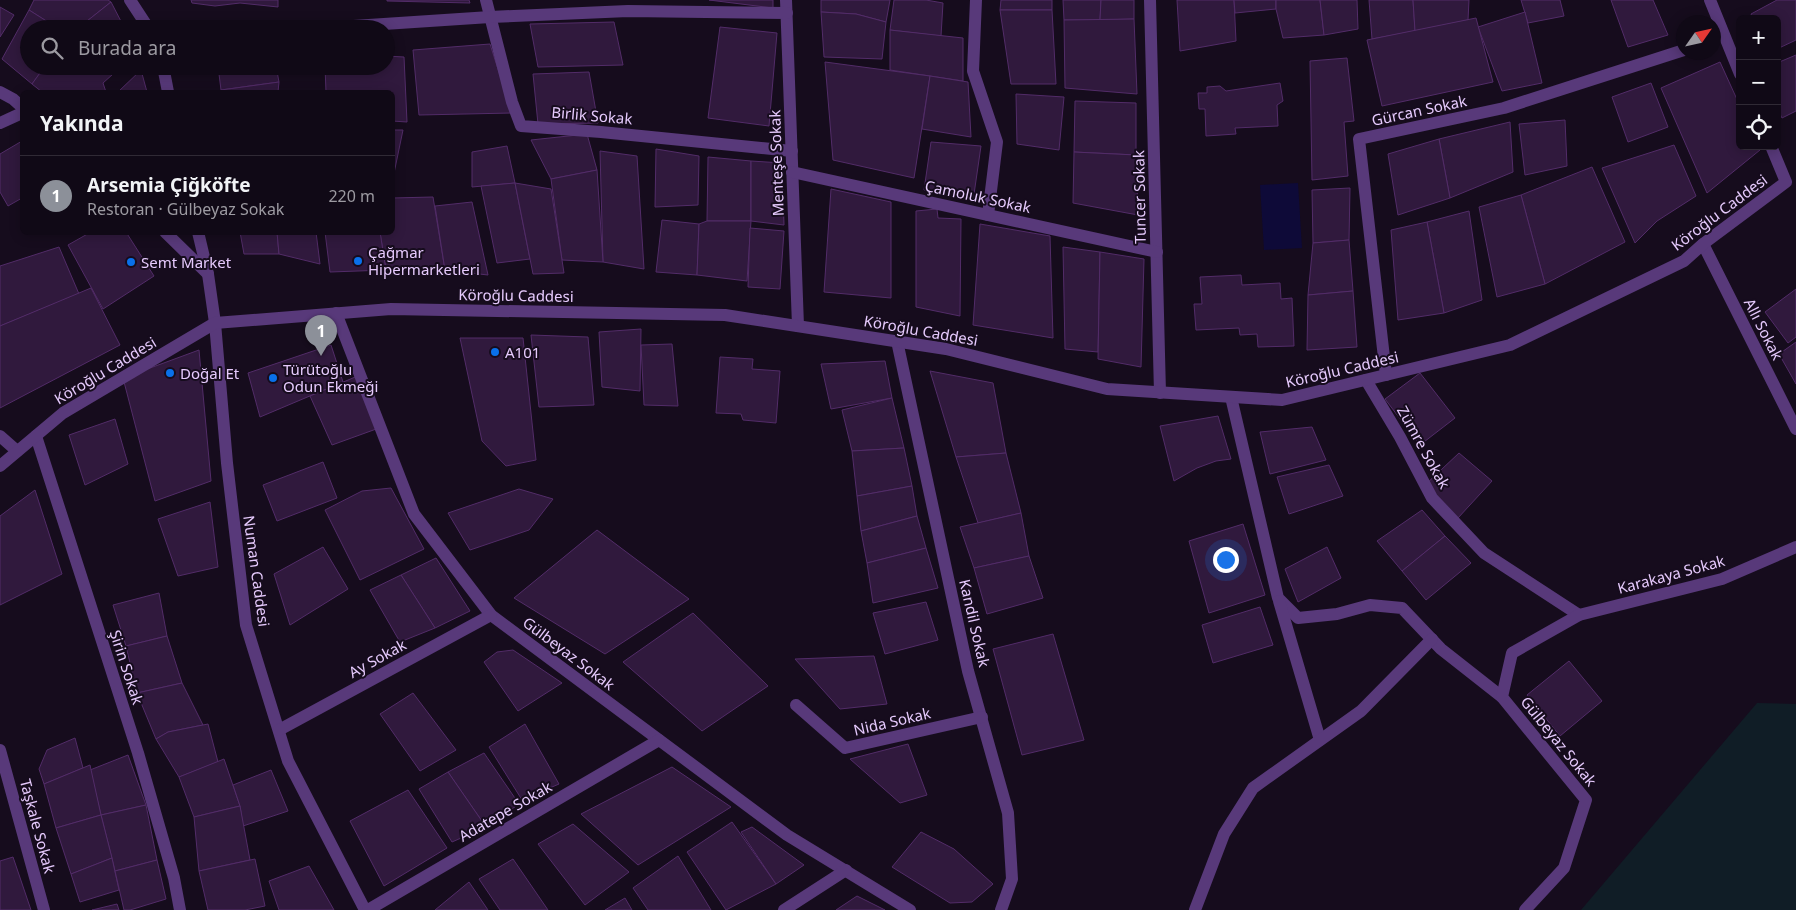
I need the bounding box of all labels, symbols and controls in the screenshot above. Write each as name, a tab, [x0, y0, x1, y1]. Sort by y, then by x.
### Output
north arrow	[1676, 15, 1721, 60]
map controls	[1736, 15, 1781, 150]
button: +	[1736, 15, 1781, 60]
search box	[20, 20, 395, 75]
icon: search	[38, 34, 66, 62]
text: Burada ara	[78, 35, 176, 61]
button: −	[1736, 60, 1781, 105]
street label: Gürcan Sokak	[1370, 90, 1468, 130]
street label: Birlik Sokak	[551, 101, 633, 129]
button: locate	[1736, 105, 1781, 150]
text: Yakında	[40, 109, 123, 137]
street label: Menteşe Sokak	[764, 109, 788, 217]
street label: Tuncer Sokak	[1128, 150, 1150, 244]
street label: Köroğlu Caddesi	[1667, 169, 1771, 255]
text: Arsemia Çiğköfte	[87, 172, 251, 198]
street label: Çamoluk Sokak	[923, 175, 1033, 217]
text: 1	[51, 185, 61, 207]
text: 220 m	[328, 185, 375, 207]
text: Restoran · Gülbeyaz Sokak	[87, 198, 284, 220]
place label: Çağmar Hipermarketleri	[368, 242, 480, 279]
place label: Semt Market	[141, 252, 232, 272]
marker: Çağmar Hipermarketleri	[352, 255, 364, 267]
marker: Semt Market	[125, 256, 137, 268]
street label: Köroğlu Caddesi	[458, 284, 574, 306]
street label: Allı Sokak	[1740, 295, 1788, 363]
street label: Köroğlu Caddesi	[862, 310, 980, 350]
pin: 1	[305, 315, 337, 356]
street label: Köroğlu Caddesi	[50, 332, 160, 408]
place label: A101	[505, 342, 540, 362]
marker: A101	[489, 346, 501, 358]
street label: Köroğlu Caddesi	[1283, 346, 1401, 392]
place label: Türütoğlu Odun Ekmeği	[283, 359, 378, 396]
place label: Doğal Et	[180, 363, 240, 383]
marker: Doğal Et	[164, 367, 176, 379]
marker: Türütoğlu Odun Ekmeği	[267, 372, 279, 384]
street label: Zümre Sokak	[1393, 402, 1455, 492]
street label: Numan Caddesi	[239, 514, 275, 628]
your location	[1213, 547, 1239, 573]
street label: Karakaya Sokak	[1615, 550, 1727, 598]
street label: Kandil Sokak	[955, 577, 995, 669]
street label: Gülbeyaz Sokak	[519, 612, 619, 694]
street label: Şirin Sokak	[106, 627, 148, 707]
street label: Ay Sokak	[345, 634, 409, 682]
street label: Gülbeyaz Sokak	[1517, 692, 1601, 790]
street label: Nida Sokak	[851, 702, 933, 740]
street label: Taşkale Sokak	[16, 776, 60, 876]
street label: Adatepe Sokak	[455, 776, 555, 846]

